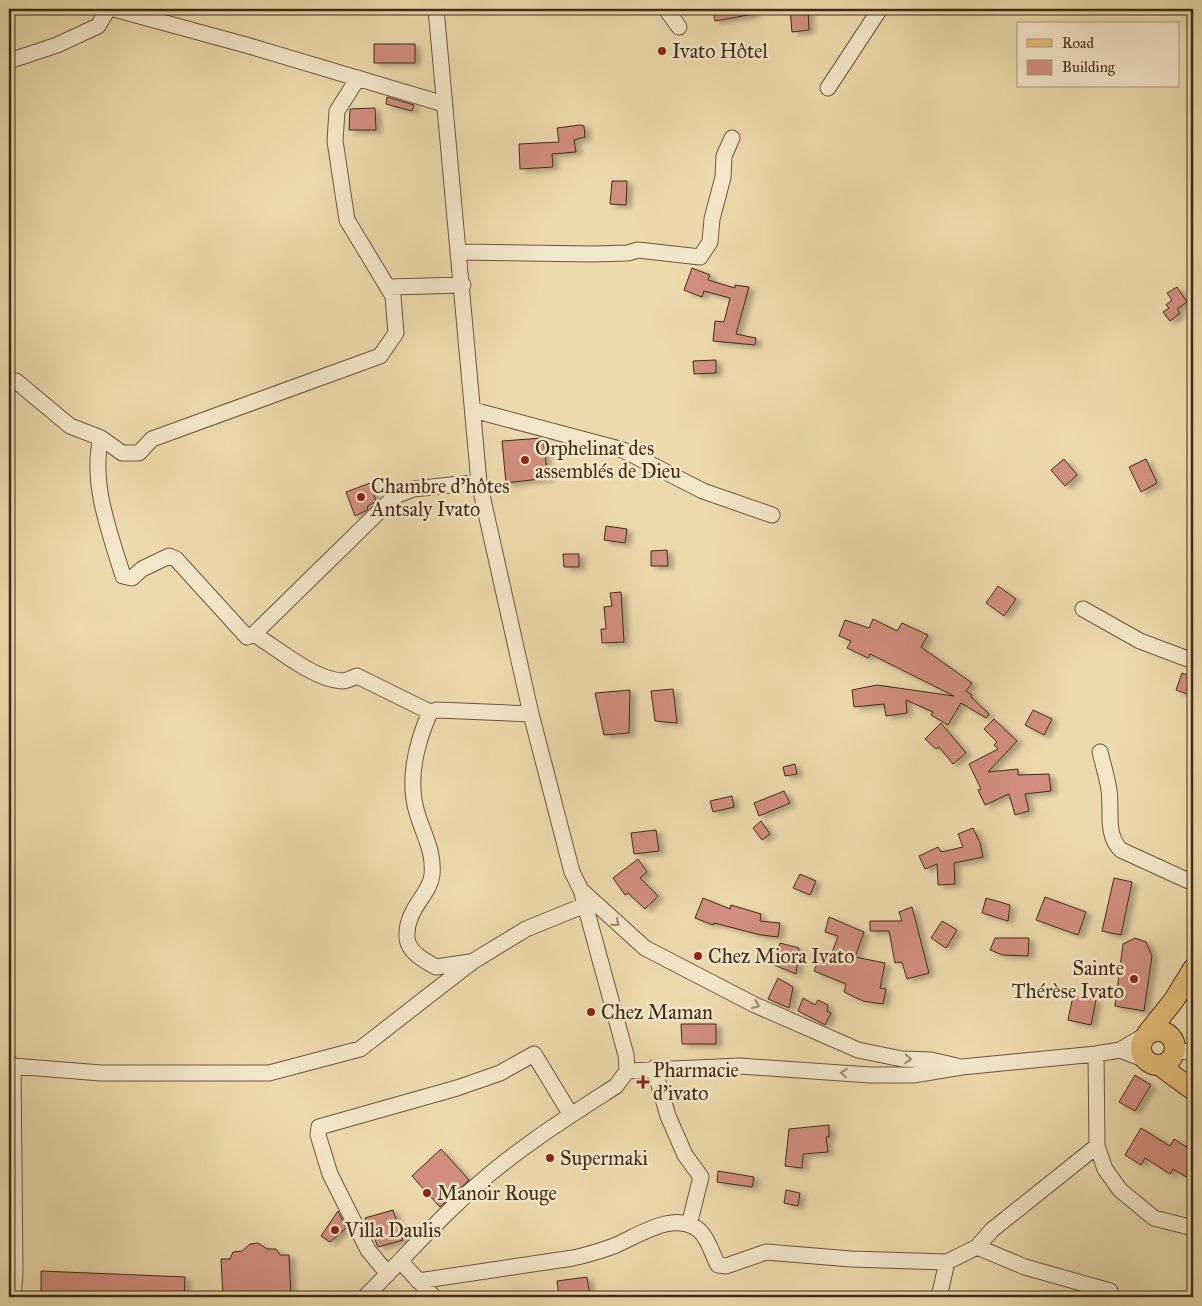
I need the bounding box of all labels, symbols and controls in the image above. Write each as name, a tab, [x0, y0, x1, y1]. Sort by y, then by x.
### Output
legend	[1017, 22, 1180, 88]
text: Road	[1062, 34, 1094, 52]
place label: Ivato Hôtel	[672, 39, 768, 63]
marker: Ivato Hôtel	[656, 45, 668, 57]
text: Building	[1062, 58, 1116, 76]
place label: Orphelinat des assemblés de Dieu	[535, 436, 681, 483]
marker: Orphelinat des assemblés de Dieu	[519, 454, 531, 466]
place label: Chambre d'hôtes Antsaly Ivato	[370, 474, 510, 521]
marker: Chambre d'hôtes Antsaly Ivato	[355, 491, 367, 503]
one-way arrow	[610, 918, 619, 926]
place label: Chez Miora Ivato	[708, 944, 854, 968]
marker: Chez Miora Ivato	[692, 950, 704, 962]
place label: Sainte Thérèse Ivato	[1012, 956, 1124, 1003]
marker: Sainte Thérèse Ivato	[1128, 973, 1140, 985]
one-way arrow	[751, 999, 760, 1010]
place label: Chez Maman	[601, 1000, 713, 1024]
marker: Chez Maman	[585, 1006, 597, 1018]
one-way arrow	[904, 1054, 912, 1065]
place label: Pharmacie d'ivato	[653, 1058, 739, 1105]
one-way arrow	[840, 1068, 848, 1079]
marker: Pharmacie d'ivato	[637, 1076, 649, 1088]
place label: Supermaki	[560, 1146, 649, 1170]
marker: Supermaki	[544, 1152, 556, 1164]
place label: Manoir Rouge	[437, 1181, 557, 1206]
marker: Manoir Rouge	[421, 1187, 433, 1199]
place label: Villa Daulis	[344, 1218, 441, 1242]
marker: Villa Daulis	[329, 1224, 341, 1236]

